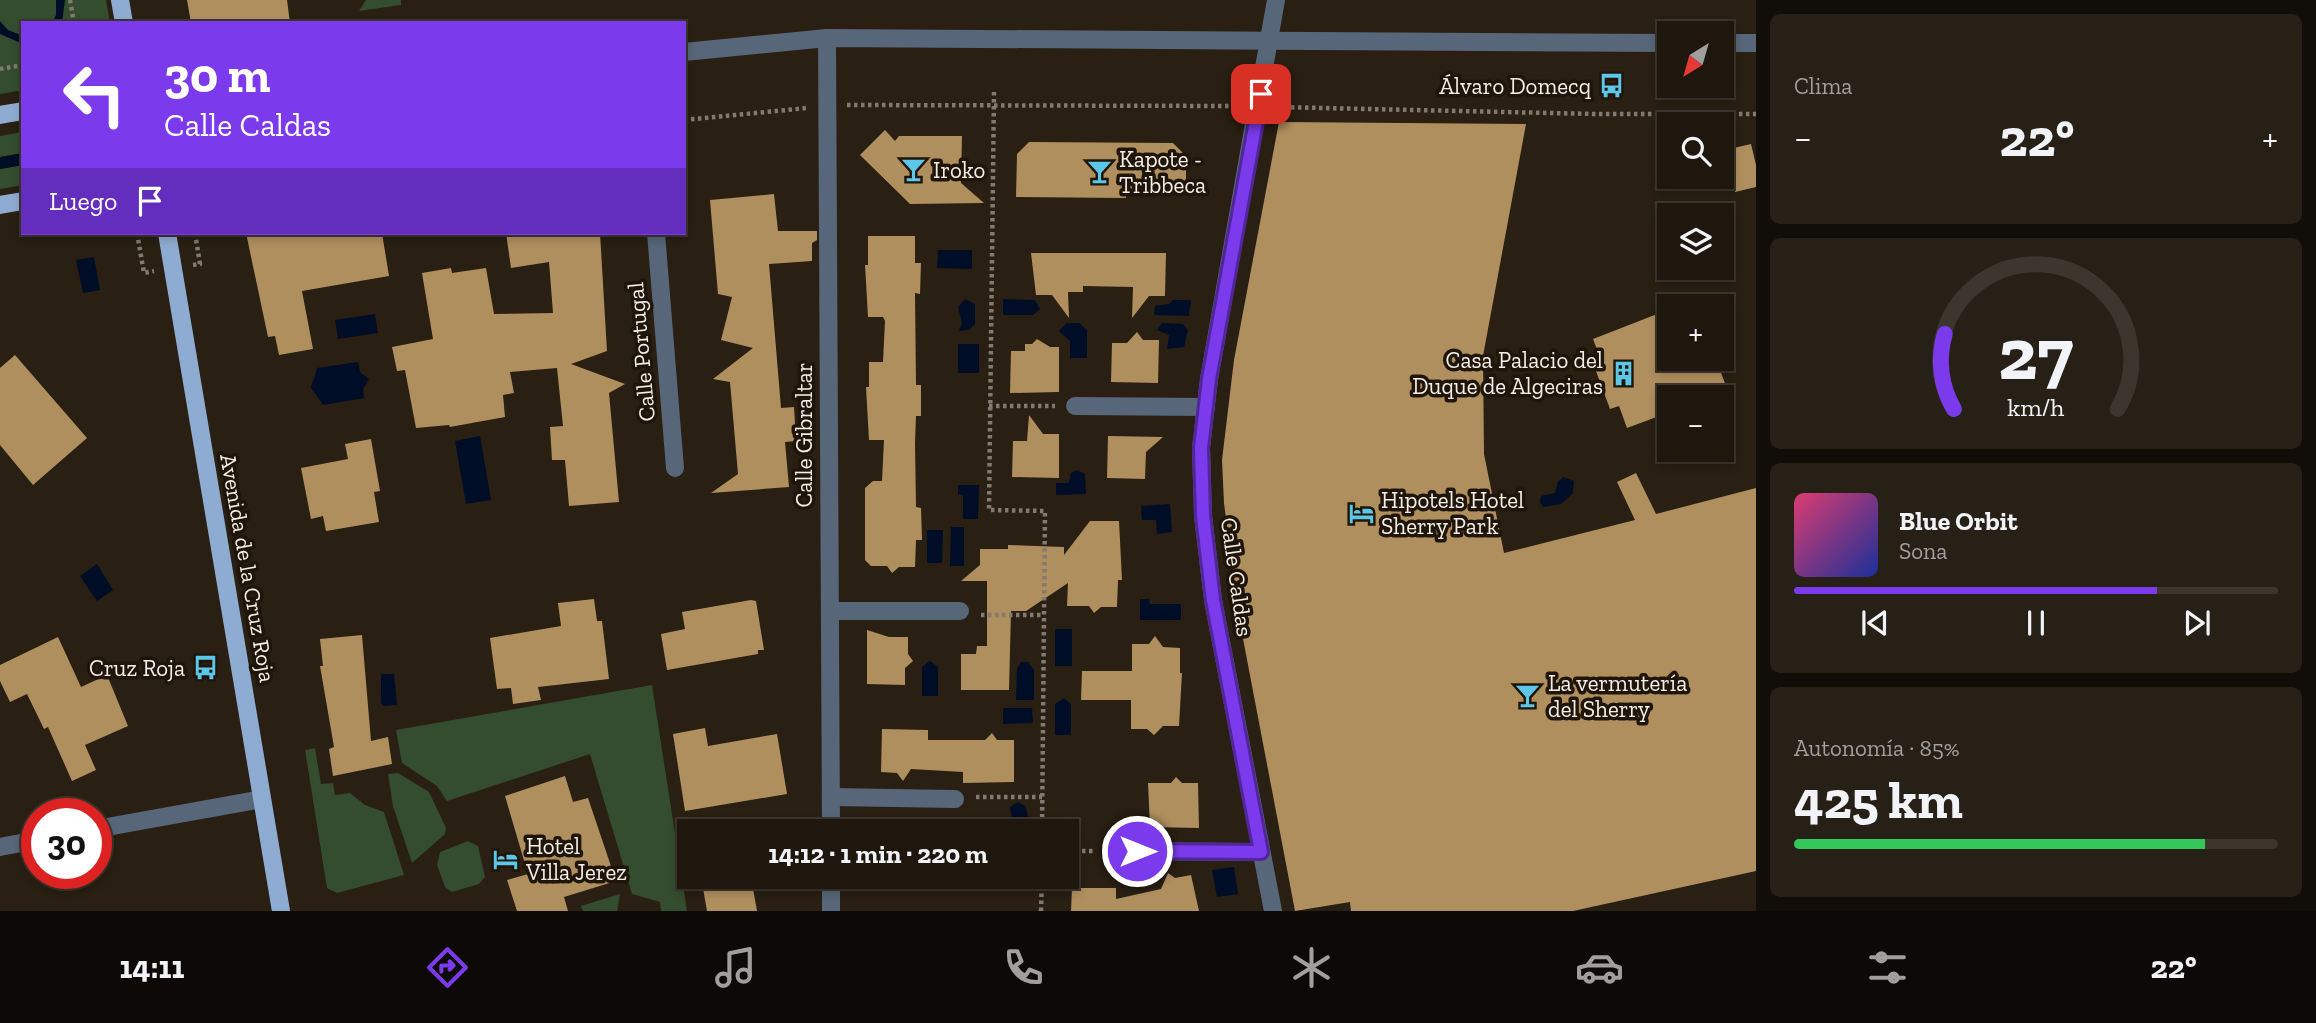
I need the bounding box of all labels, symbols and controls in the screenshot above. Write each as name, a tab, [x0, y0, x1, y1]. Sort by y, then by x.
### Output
north arrow	[1657, 21, 1734, 98]
map controls	[1657, 21, 1734, 462]
text: 30 m	[164, 46, 270, 105]
icon: left	[49, 49, 140, 140]
pin	[1231, 64, 1291, 124]
place label: Álvaro Domecq	[1439, 72, 1592, 100]
bus stop icon: Álvaro Domecq	[1597, 72, 1625, 100]
text: Clima	[1794, 72, 1852, 100]
icon: arrive	[1242, 75, 1280, 113]
text: Calle Caldas	[164, 106, 331, 144]
text: 22°	[2000, 107, 2074, 169]
button: search	[1657, 112, 1734, 189]
text: −	[1794, 115, 1812, 161]
text: +	[2262, 115, 2278, 161]
place label: Kapote - Tribbeca	[1119, 145, 1206, 199]
bar icon: Iroko	[899, 156, 927, 184]
place label: Iroko	[933, 156, 985, 184]
bar icon: Kapote - Tribbeca	[1085, 158, 1113, 186]
icon: arrive	[131, 182, 169, 220]
text: Luego	[49, 185, 117, 217]
button: layers	[1657, 203, 1734, 280]
street label: Calle Portugal	[621, 281, 661, 423]
button: +	[1657, 294, 1734, 371]
text: 27	[1998, 311, 2074, 399]
place label: Casa Palacio del Duque de Algeciras	[1412, 346, 1603, 400]
building icon: Casa Palacio del Duque de Algeciras	[1609, 359, 1637, 387]
street label: Calle Gibraltar	[790, 362, 818, 508]
button: −	[1657, 385, 1734, 462]
text: km/h	[2007, 392, 2065, 422]
street label: Avenida de la Cruz Roja	[214, 452, 282, 684]
place label: Hipotels Hotel Sherry Park	[1381, 486, 1524, 540]
hotel icon: Hipotels Hotel Sherry Park	[1347, 499, 1375, 527]
text: Blue Orbit	[1899, 505, 2018, 537]
street label: Calle Caldas	[1215, 516, 1259, 638]
text: Sona	[1899, 537, 1947, 565]
icon: previous	[1856, 604, 1894, 642]
icon: pause	[2017, 604, 2055, 642]
icon: next	[2178, 604, 2216, 642]
place label: Cruz Roja	[89, 654, 185, 682]
bus stop icon: Cruz Roja	[191, 654, 219, 682]
place label: La vermutería del Sherry	[1548, 669, 1687, 723]
bar icon: La vermutería del Sherry	[1514, 682, 1542, 710]
text: Autonomía · 85%	[1794, 734, 1960, 762]
text: 425 km	[1794, 769, 1963, 831]
speed limit sign: 30	[21, 798, 112, 889]
position arrow	[1100, 814, 1174, 888]
place label: Hotel Villa Jerez	[525, 832, 627, 886]
text: 14:12 · 1 min · 220 m	[768, 838, 988, 870]
hotel icon: Hotel Villa Jerez	[492, 845, 520, 873]
icon: directions	[423, 943, 472, 992]
icon: music	[711, 943, 760, 992]
icon: phone	[999, 943, 1048, 992]
icon: climate	[1287, 943, 1336, 992]
icon: car	[1575, 943, 1624, 992]
icon: filters	[1863, 943, 1912, 992]
text: 14:11	[119, 948, 184, 986]
text: 22°	[2151, 948, 2197, 986]

